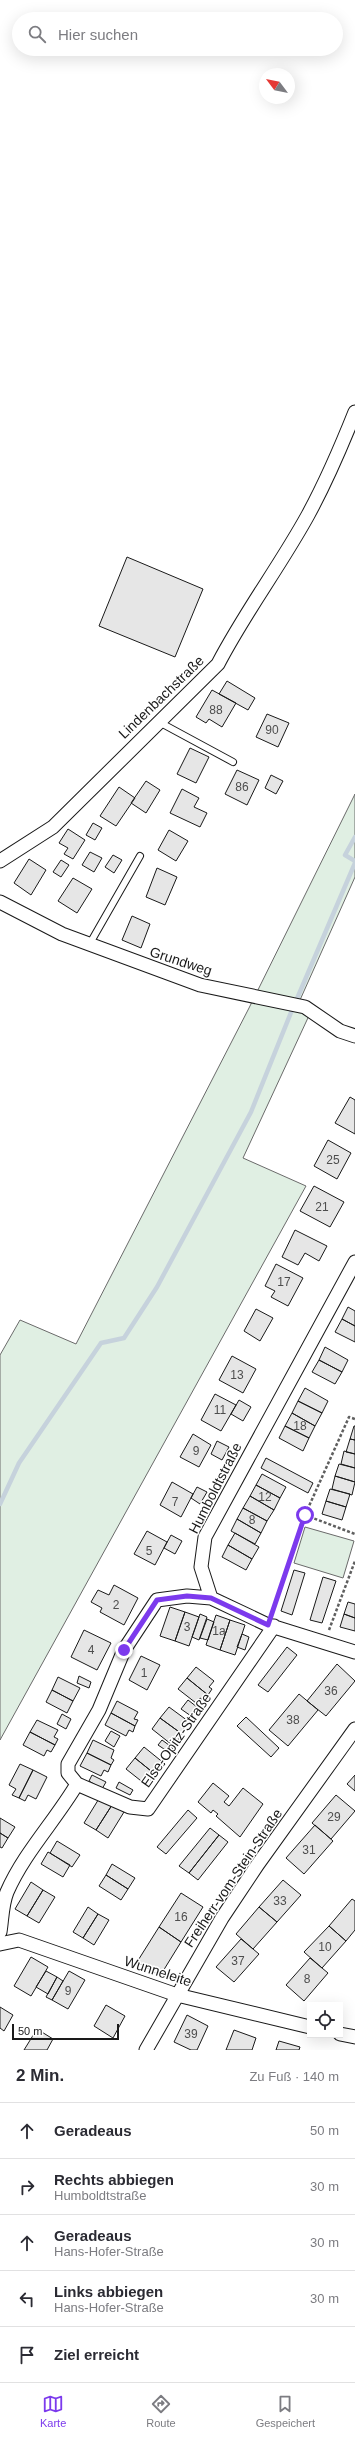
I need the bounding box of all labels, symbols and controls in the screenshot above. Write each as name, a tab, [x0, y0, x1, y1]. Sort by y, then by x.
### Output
search box	[12, 12, 343, 56]
icon: search	[26, 23, 48, 45]
text: Hier suchen	[58, 26, 138, 43]
north arrow	[259, 68, 295, 104]
street label: Lindenbachstraße	[115, 652, 207, 742]
house number: 88	[209, 703, 223, 717]
house number: 90	[265, 723, 279, 737]
house number: 86	[235, 780, 249, 794]
street label: Grundweg	[148, 943, 214, 979]
house number: 25	[326, 1153, 340, 1167]
house number: 21	[315, 1200, 329, 1214]
house number: 17	[277, 1275, 291, 1289]
house number: 13	[230, 1368, 244, 1382]
house number: 11	[214, 1403, 227, 1417]
house number: 18	[293, 1419, 307, 1433]
street label: Humboldtstraße	[185, 1440, 245, 1536]
house number: 9	[193, 1444, 200, 1458]
house number: 12	[258, 1490, 272, 1504]
house number: 7	[172, 1495, 179, 1509]
route start	[296, 1506, 314, 1524]
house number: 8	[249, 1513, 256, 1527]
house number: 5	[146, 1544, 153, 1558]
house number: 2	[113, 1598, 120, 1612]
house number: 3	[184, 1620, 191, 1634]
house number: 1a	[212, 1624, 226, 1638]
route end	[115, 1641, 133, 1659]
house number: 4	[88, 1643, 95, 1657]
house number: 1	[141, 1666, 148, 1680]
house number: 36	[324, 1684, 338, 1698]
street label: Else-Opitz-Straße	[138, 1690, 215, 1790]
house number: 38	[286, 1713, 300, 1727]
street label: Freiherr-vom-Stein-Straße	[181, 1806, 285, 1950]
house number: 29	[327, 1810, 341, 1824]
house number: 31	[302, 1843, 316, 1857]
house number: 33	[273, 1894, 287, 1908]
house number: 16	[174, 1910, 188, 1924]
house number: 10	[318, 1940, 332, 1954]
street label: Wunneleite	[122, 1953, 194, 1989]
house number: 37	[231, 1954, 245, 1968]
house number: 8	[304, 1972, 311, 1986]
house number: 9	[65, 1984, 72, 1998]
map controls	[307, 2002, 343, 2038]
button: locate	[307, 2002, 343, 2038]
scale bar	[12, 2022, 119, 2041]
text: 50 m	[18, 2025, 42, 2037]
house number: 39	[184, 2027, 198, 2041]
text: 2 Min.	[16, 2066, 64, 2085]
text: Zu Fuß · 140 m	[249, 2069, 339, 2084]
icon: ahead	[16, 2120, 38, 2142]
text: Geradeaus	[54, 2122, 132, 2139]
text: 50 m	[310, 2123, 339, 2138]
text: Rechts abbiegen	[54, 2171, 174, 2188]
icon: right	[16, 2176, 38, 2198]
text: 30 m	[310, 2179, 339, 2194]
text: Humboldtstraße	[54, 2188, 146, 2203]
text: Geradeaus	[54, 2227, 132, 2244]
icon: ahead	[16, 2232, 38, 2254]
text: 30 m	[310, 2235, 339, 2250]
text: Hans-Hofer-Straße	[54, 2244, 164, 2259]
text: Links abbiegen	[54, 2283, 163, 2300]
icon: left	[16, 2288, 38, 2310]
text: 30 m	[310, 2291, 339, 2306]
text: Hans-Hofer-Straße	[54, 2300, 164, 2315]
icon: arrive	[16, 2344, 38, 2366]
text: Ziel erreicht	[54, 2346, 139, 2363]
tab: Karte	[40, 2393, 66, 2429]
tab: Route	[146, 2393, 176, 2429]
tab: Gespeichert	[256, 2393, 315, 2429]

